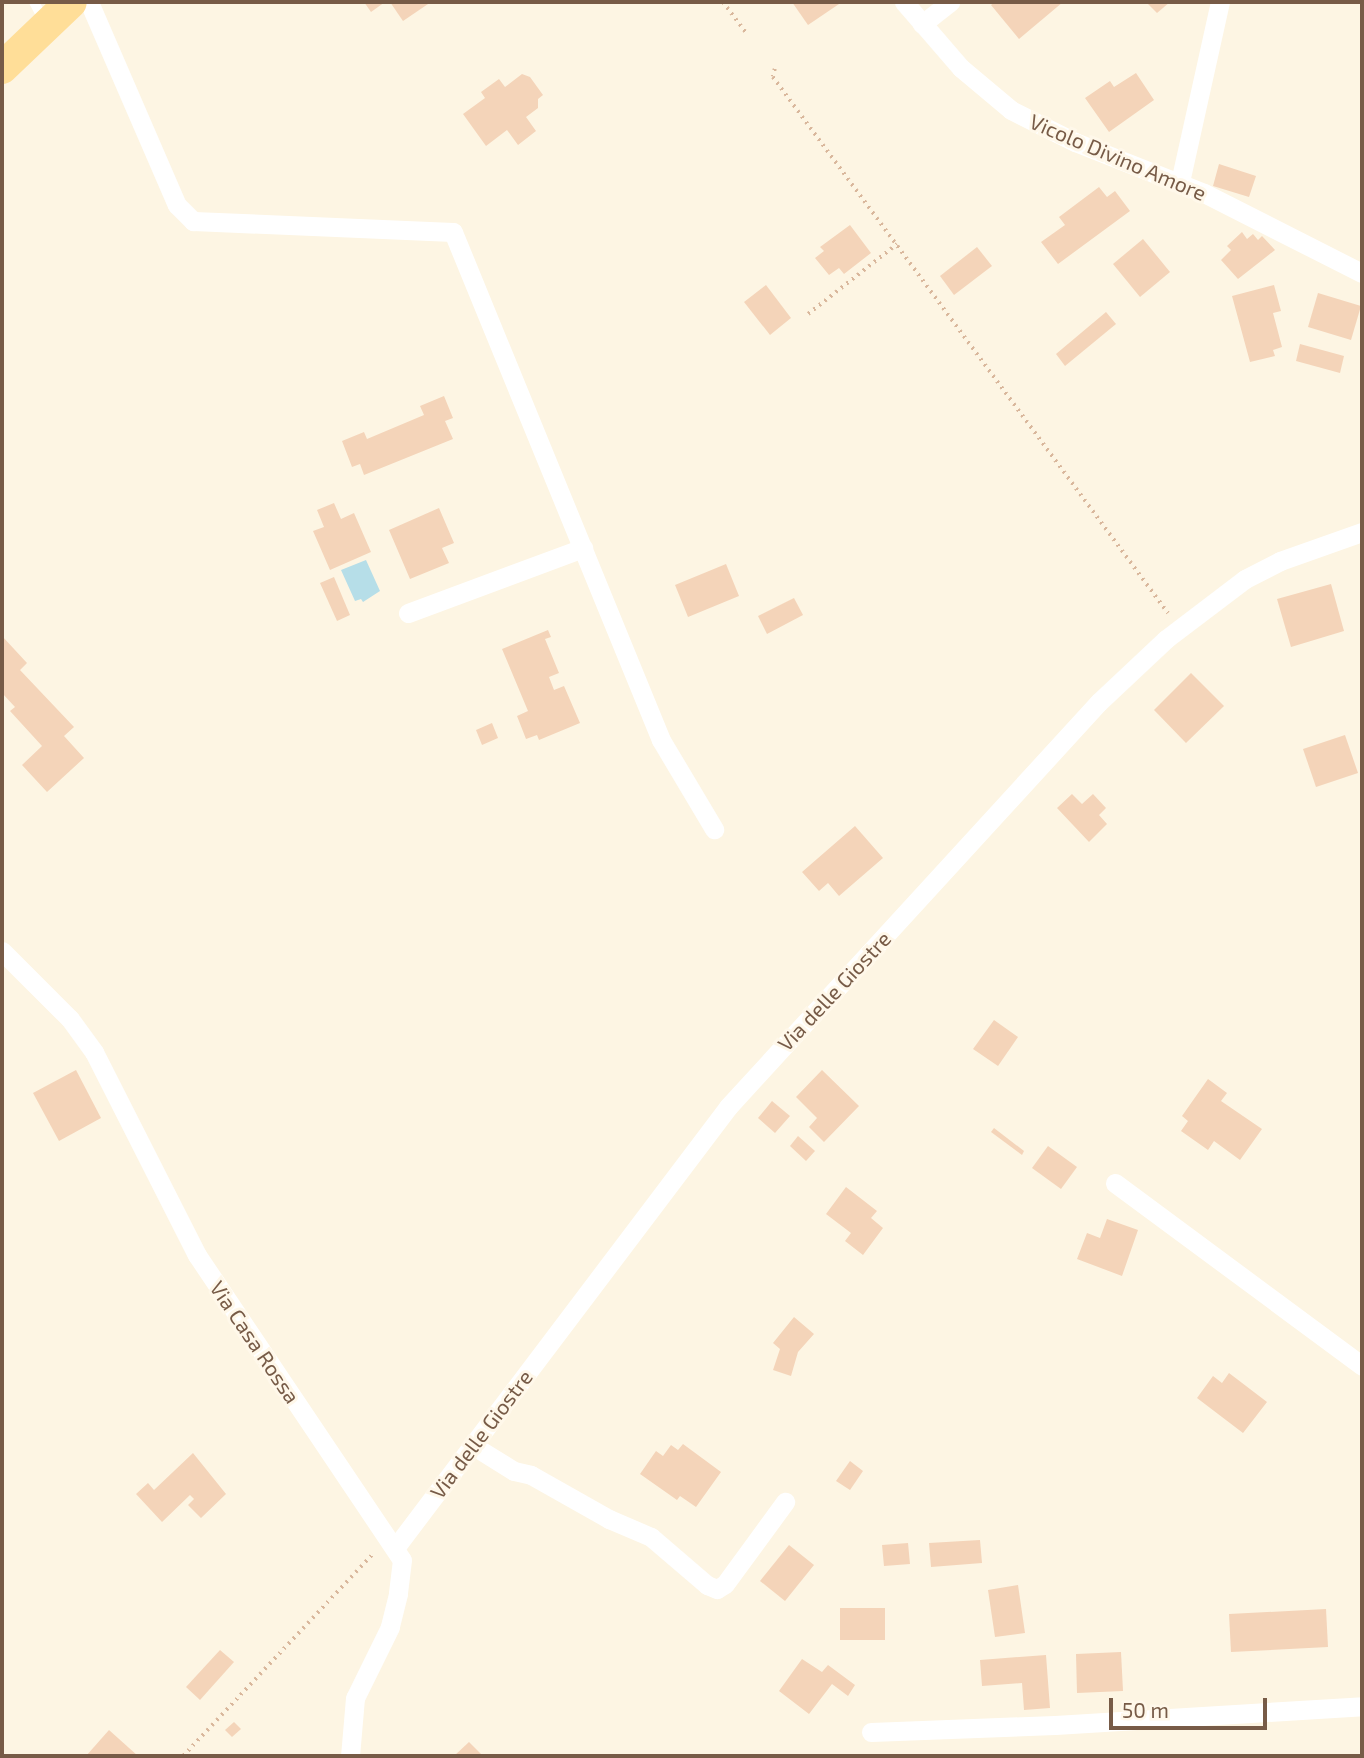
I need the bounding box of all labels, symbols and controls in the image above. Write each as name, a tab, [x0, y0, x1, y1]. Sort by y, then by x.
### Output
street label: Vicolo Divino Amore	[1026, 108, 1210, 206]
street label: Via delle Giostre	[772, 926, 896, 1056]
street label: Via Casa Rossa	[205, 1276, 305, 1408]
street label: Via delle Giostre	[424, 1365, 538, 1503]
scale bar	[1112, 1684, 1270, 1728]
text: 50 m	[1122, 1697, 1169, 1722]

